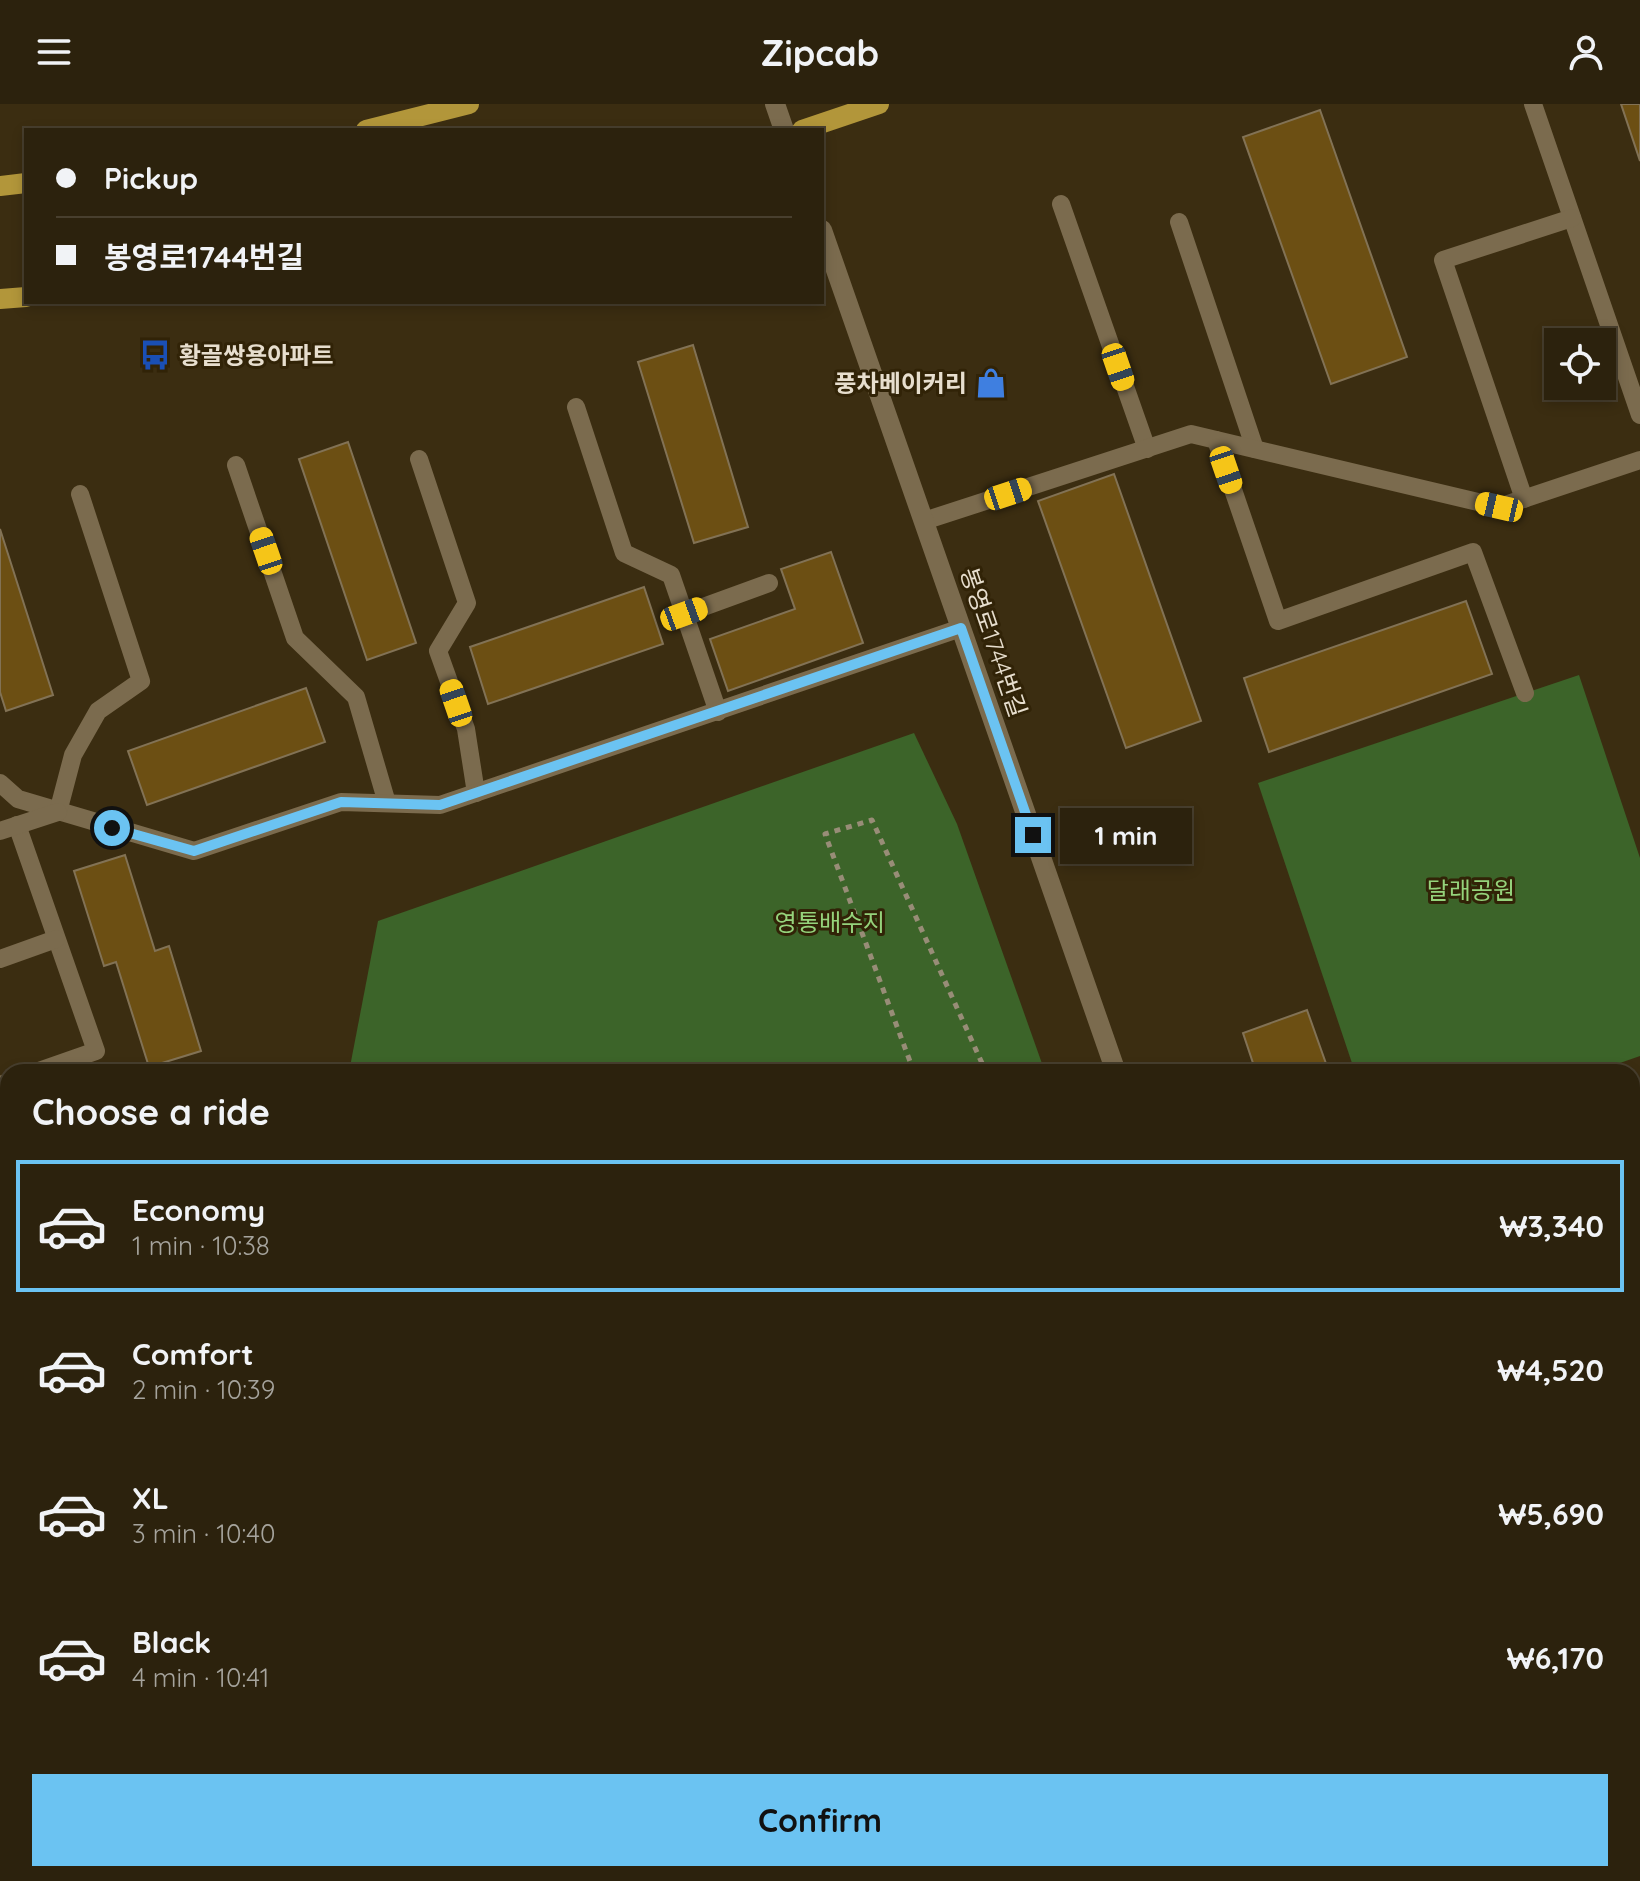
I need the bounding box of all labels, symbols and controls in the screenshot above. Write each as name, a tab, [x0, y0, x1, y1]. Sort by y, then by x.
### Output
icon: menu	[32, 30, 76, 74]
text: Zipcab	[761, 30, 879, 75]
icon: person	[1564, 30, 1608, 74]
text: Pickup	[104, 159, 198, 197]
text: 봉영로1744번길	[104, 238, 304, 276]
map controls	[1544, 328, 1616, 400]
button: locate	[1544, 328, 1616, 400]
bus stop icon: 황골쌍용아파트	[138, 338, 172, 372]
place label: 황골쌍용아파트	[179, 340, 334, 370]
car	[1099, 340, 1137, 394]
shop icon: 풍차베이커리	[974, 366, 1008, 400]
place label: 풍차베이커리	[835, 368, 967, 398]
car	[1207, 443, 1245, 497]
car	[981, 475, 1035, 513]
car	[1473, 490, 1525, 524]
car	[247, 524, 285, 578]
street label: 봉영로1744번길	[954, 563, 1034, 721]
car	[657, 595, 711, 633]
car	[437, 676, 475, 730]
callout: 1 min	[1061, 807, 1193, 863]
route start	[94, 810, 130, 846]
route end	[1015, 817, 1051, 853]
text: 1 min	[1095, 819, 1158, 852]
park label: 달래공원	[1427, 875, 1515, 905]
park label: 영통배수지	[775, 907, 885, 937]
text: Choose a ride	[32, 1089, 270, 1134]
icon: car	[36, 1190, 108, 1262]
text: Economy	[132, 1191, 265, 1229]
text: ₩3,340	[1499, 1207, 1604, 1245]
text: 1 min · 10:38	[132, 1229, 270, 1262]
icon: car	[36, 1334, 108, 1406]
text: Comfort	[132, 1335, 253, 1373]
text: ₩4,520	[1497, 1351, 1604, 1389]
text: 2 min · 10:39	[132, 1373, 275, 1406]
icon: car	[36, 1478, 108, 1550]
text: XL	[132, 1479, 169, 1517]
text: ₩5,690	[1498, 1495, 1604, 1533]
text: 3 min · 10:40	[132, 1517, 275, 1550]
icon: car	[36, 1622, 108, 1694]
text: Black	[132, 1623, 211, 1661]
text: ₩6,170	[1506, 1639, 1604, 1677]
text: 4 min · 10:41	[132, 1661, 269, 1694]
button: Confirm	[32, 1774, 1608, 1866]

